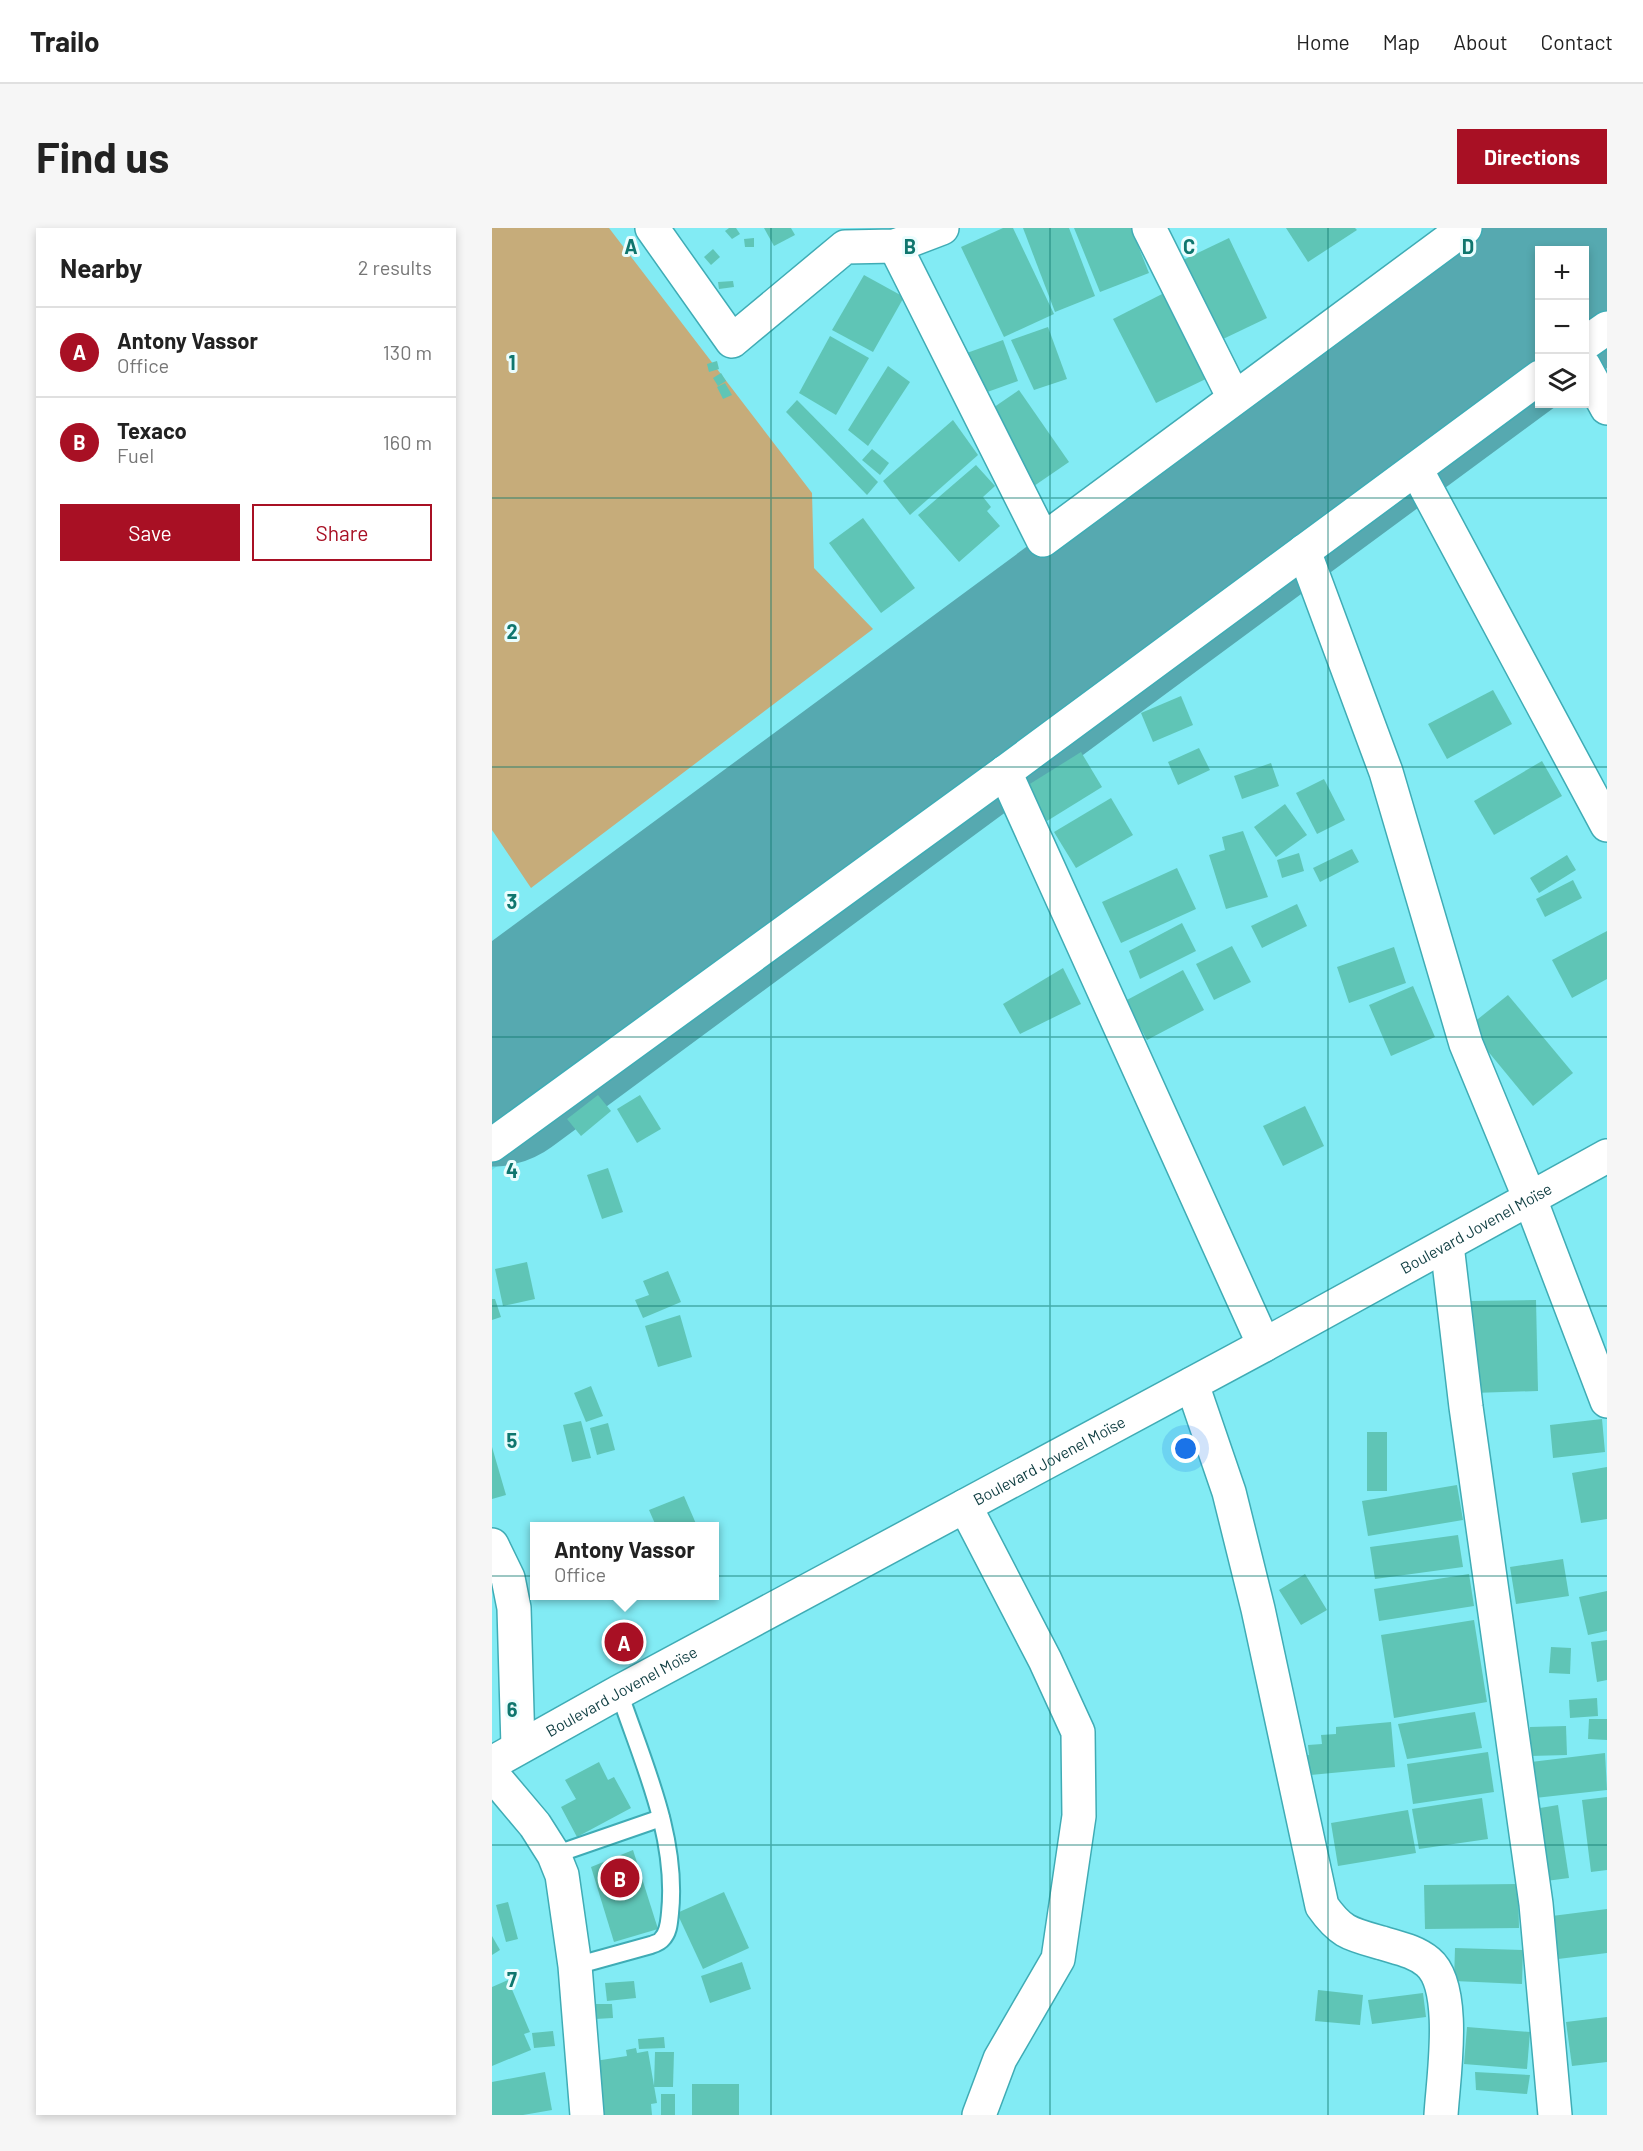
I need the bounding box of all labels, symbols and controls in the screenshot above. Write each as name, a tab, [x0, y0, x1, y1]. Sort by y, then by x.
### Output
text: Trailo	[30, 24, 100, 58]
text: Home	[1296, 29, 1350, 54]
text: Map	[1383, 29, 1420, 54]
text: About	[1453, 29, 1508, 54]
text: Contact	[1541, 29, 1613, 54]
button: Directions	[1457, 129, 1607, 184]
text: Find us	[36, 131, 169, 181]
text: A	[624, 234, 638, 258]
text: B	[904, 234, 916, 258]
text: C	[1183, 234, 1195, 258]
text: D	[1462, 234, 1474, 258]
map controls	[1535, 246, 1589, 408]
button: +	[1535, 246, 1589, 300]
text: Nearby	[60, 252, 142, 283]
text: 2 results	[358, 255, 432, 279]
button: −	[1535, 300, 1589, 354]
text: Antony Vassor	[117, 327, 258, 353]
text: A	[73, 340, 86, 364]
text: 130 m	[383, 340, 432, 364]
text: 1	[508, 350, 516, 374]
text: Office	[117, 353, 169, 377]
button: layers	[1535, 354, 1589, 408]
text: Texaco	[117, 417, 187, 443]
text: B	[73, 430, 86, 454]
text: 160 m	[383, 430, 432, 454]
text: Fuel	[117, 443, 154, 467]
button: Save	[60, 504, 240, 561]
button: Share	[252, 504, 432, 561]
text: 2	[506, 619, 518, 643]
text: 3	[507, 889, 517, 913]
text: 4	[506, 1158, 518, 1182]
street label: Boulevard Jovenel Moïse	[1397, 1178, 1555, 1277]
street label: Boulevard Jovenel Moïse	[970, 1411, 1128, 1509]
text: 5	[507, 1428, 518, 1452]
your location	[1171, 1434, 1200, 1463]
popup	[530, 1522, 719, 1600]
text: Antony Vassor	[554, 1536, 695, 1562]
text: Office	[554, 1562, 606, 1586]
pin: A	[604, 1620, 644, 1664]
street label: Boulevard Jovenel Moïse	[542, 1642, 700, 1740]
text: 6	[507, 1697, 518, 1721]
pin: B	[600, 1856, 640, 1900]
text: 7	[507, 1967, 517, 1991]

